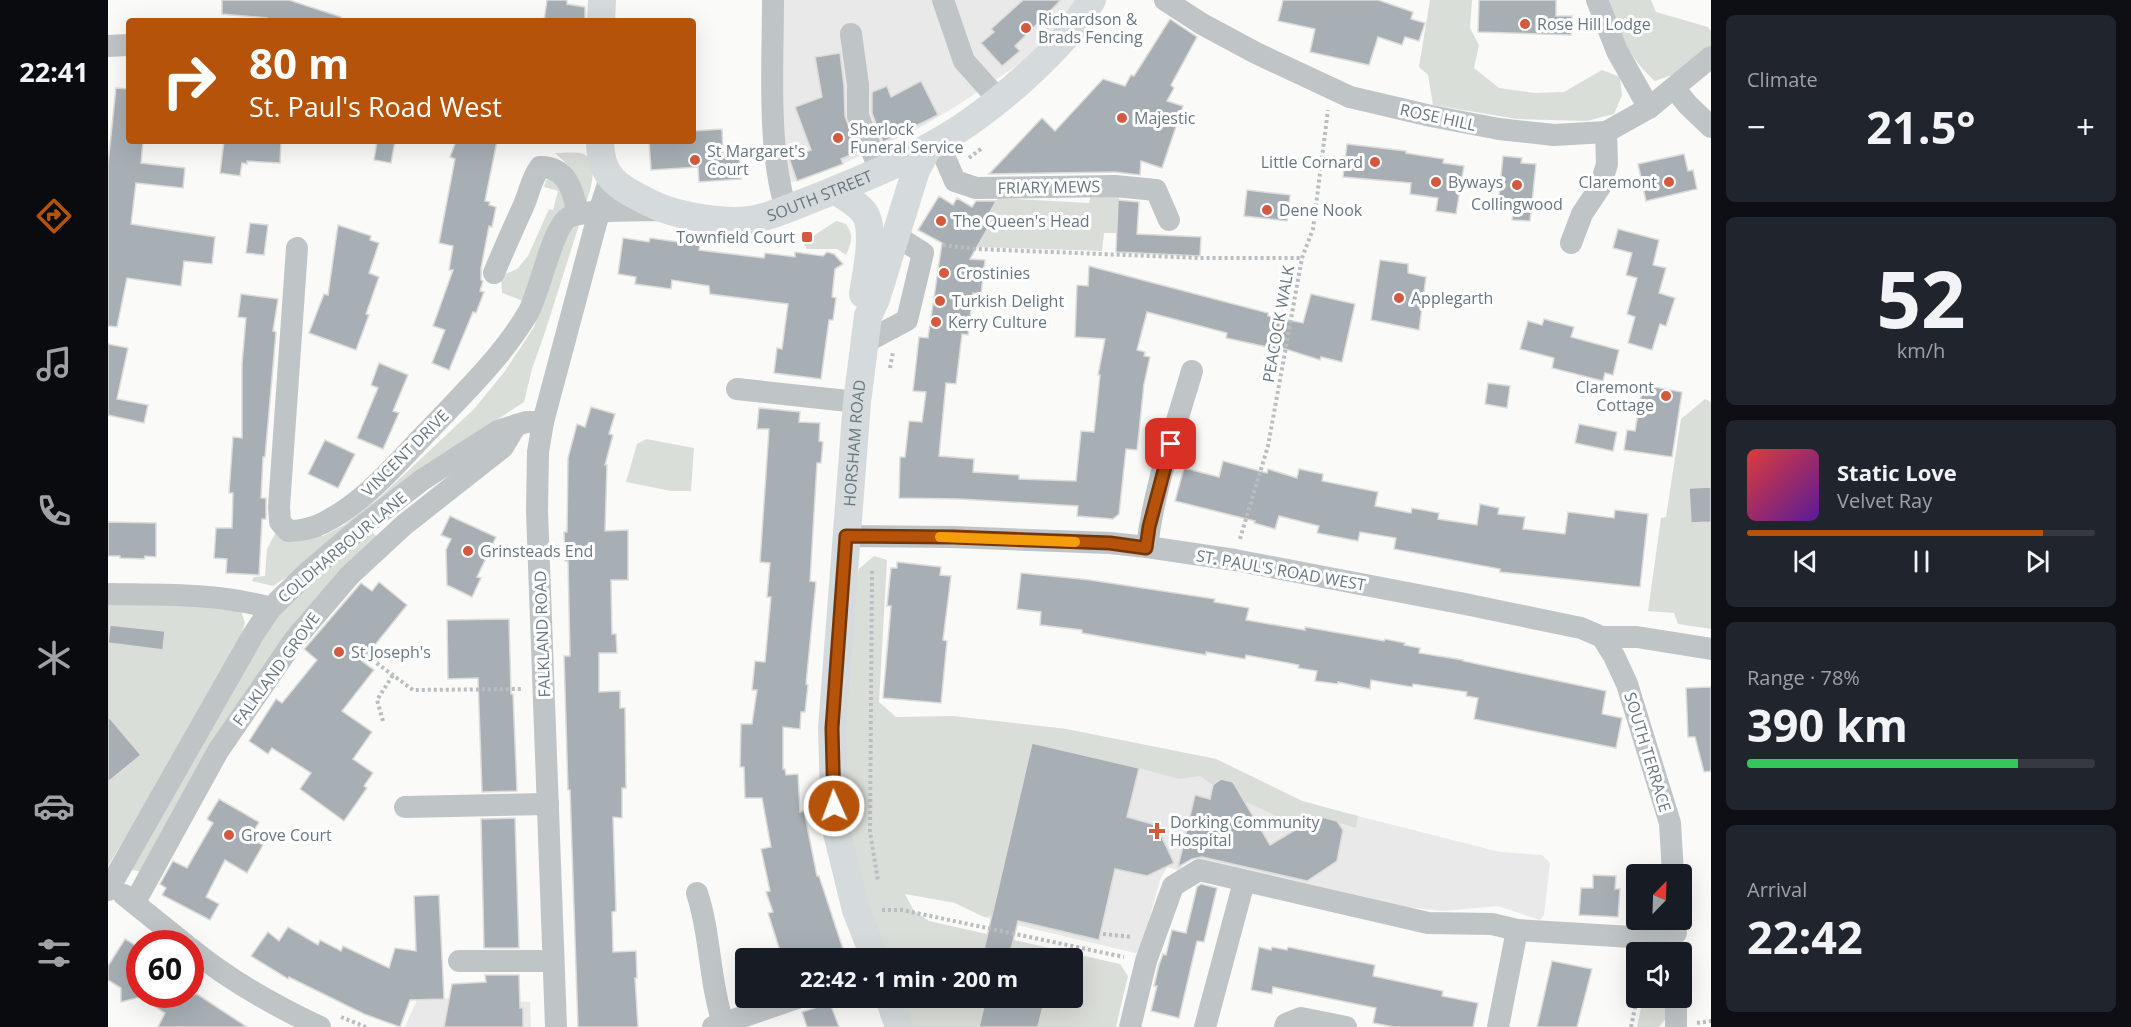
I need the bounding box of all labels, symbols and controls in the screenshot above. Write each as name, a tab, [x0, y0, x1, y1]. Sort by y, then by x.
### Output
place label: Richardson & Brads Fencing	[1038, 8, 1143, 48]
place label: Rose Hill Lodge	[1537, 13, 1651, 35]
marker: Rose Hill Lodge	[1518, 17, 1532, 31]
marker: Richardson & Brads Fencing	[1019, 21, 1033, 35]
text: 80 m	[249, 34, 349, 91]
icon: right	[150, 42, 228, 120]
text: 22:41	[19, 53, 89, 90]
text: Climate	[1747, 66, 1818, 93]
text: St. Paul's Road West	[249, 88, 502, 125]
text: 21.5°	[1866, 96, 1976, 157]
street label: ROSE HILL	[1398, 98, 1478, 136]
text: −	[1747, 104, 1766, 149]
text: +	[2076, 104, 2095, 149]
place label: Majestic	[1134, 107, 1196, 129]
marker: Majestic	[1115, 111, 1129, 125]
place label: Sherlock Funeral Service	[850, 118, 963, 158]
marker: Sherlock Funeral Service	[831, 131, 845, 145]
place label: St Margaret's Court	[707, 140, 805, 180]
place label: Little Cornard	[1261, 151, 1363, 173]
marker: St Margaret's Court	[688, 153, 702, 167]
marker: Little Cornard	[1368, 155, 1382, 169]
street label: SOUTH STREET	[764, 165, 876, 227]
place label: Byways	[1448, 171, 1503, 193]
place label: Claremont	[1579, 171, 1657, 193]
street label: FRIARY MEWS	[998, 175, 1101, 199]
marker: Byways	[1429, 175, 1443, 189]
marker: Claremont	[1662, 175, 1676, 189]
marker: Collingwood	[1510, 178, 1524, 192]
place label: Collingwood	[1471, 193, 1563, 215]
icon: directions	[33, 195, 75, 237]
place label: Dene Nook	[1279, 199, 1363, 221]
marker: Dene Nook	[1260, 203, 1274, 217]
place label: The Queen's Head	[953, 210, 1090, 232]
marker: The Queen's Head	[934, 214, 948, 228]
place label: Townfield Court	[676, 226, 795, 248]
marker: Townfield Court	[800, 230, 814, 244]
text: 52	[1876, 245, 1966, 351]
place label: Crostinies	[956, 262, 1030, 284]
street label: PEACOCK WALK	[1257, 264, 1299, 384]
marker: Crostinies	[937, 266, 951, 280]
place label: Applegarth	[1411, 287, 1493, 309]
place label: Turkish Delight	[952, 290, 1064, 312]
marker: Applegarth	[1392, 291, 1406, 305]
marker: Turkish Delight	[933, 294, 947, 308]
place label: Kerry Culture	[948, 311, 1047, 333]
marker: Kerry Culture	[929, 315, 943, 329]
text: km/h	[1897, 337, 1945, 364]
icon: music	[33, 343, 75, 385]
place label: Claremont Cottage	[1576, 376, 1654, 416]
street label: HORSHAM ROAD	[838, 378, 871, 507]
marker: Claremont Cottage	[1659, 389, 1673, 403]
street label: VINCENT DRIVE	[357, 405, 453, 501]
pin	[1145, 418, 1196, 469]
icon: arrive	[1154, 427, 1187, 460]
text: Static Love	[1837, 457, 1957, 487]
street label: COLDHARBOUR LANE	[273, 486, 411, 608]
text: Velvet Ray	[1837, 487, 1932, 514]
icon: phone	[33, 490, 75, 532]
place label: Grinsteads End	[480, 540, 593, 562]
marker: Grinsteads End	[461, 544, 475, 558]
street label: ST. PAUL'S ROAD WEST	[1195, 544, 1368, 596]
icon: previous	[1789, 545, 1822, 578]
icon: pause	[1905, 545, 1938, 578]
icon: next	[2021, 545, 2054, 578]
street label: FALKLAND ROAD	[529, 570, 555, 698]
street label: FALKLAND GROVE	[227, 608, 325, 730]
icon: climate	[33, 637, 75, 679]
place label: St Joseph's	[351, 641, 431, 663]
marker: St Joseph's	[332, 645, 346, 659]
text: Range · 78%	[1747, 664, 1860, 691]
street label: SOUTH TERRACE	[1619, 689, 1677, 815]
text: 390 km	[1747, 694, 1908, 755]
position arrow	[802, 774, 866, 838]
icon: car	[33, 785, 75, 827]
place label: Dorking Community Hospital	[1170, 811, 1321, 851]
marker: Dorking Community Hospital	[1148, 822, 1166, 840]
place label: Grove Court	[241, 824, 332, 846]
marker: Grove Court	[222, 828, 236, 842]
north arrow	[1626, 864, 1692, 930]
map controls	[1626, 864, 1692, 1008]
text: Arrival	[1747, 876, 1807, 903]
text: 22:42	[1747, 906, 1863, 967]
speed limit sign: 60	[126, 930, 204, 1008]
icon: filters	[33, 932, 75, 974]
button: sound	[1626, 942, 1692, 1008]
text: 22:42 · 1 min · 200 m	[800, 963, 1018, 993]

